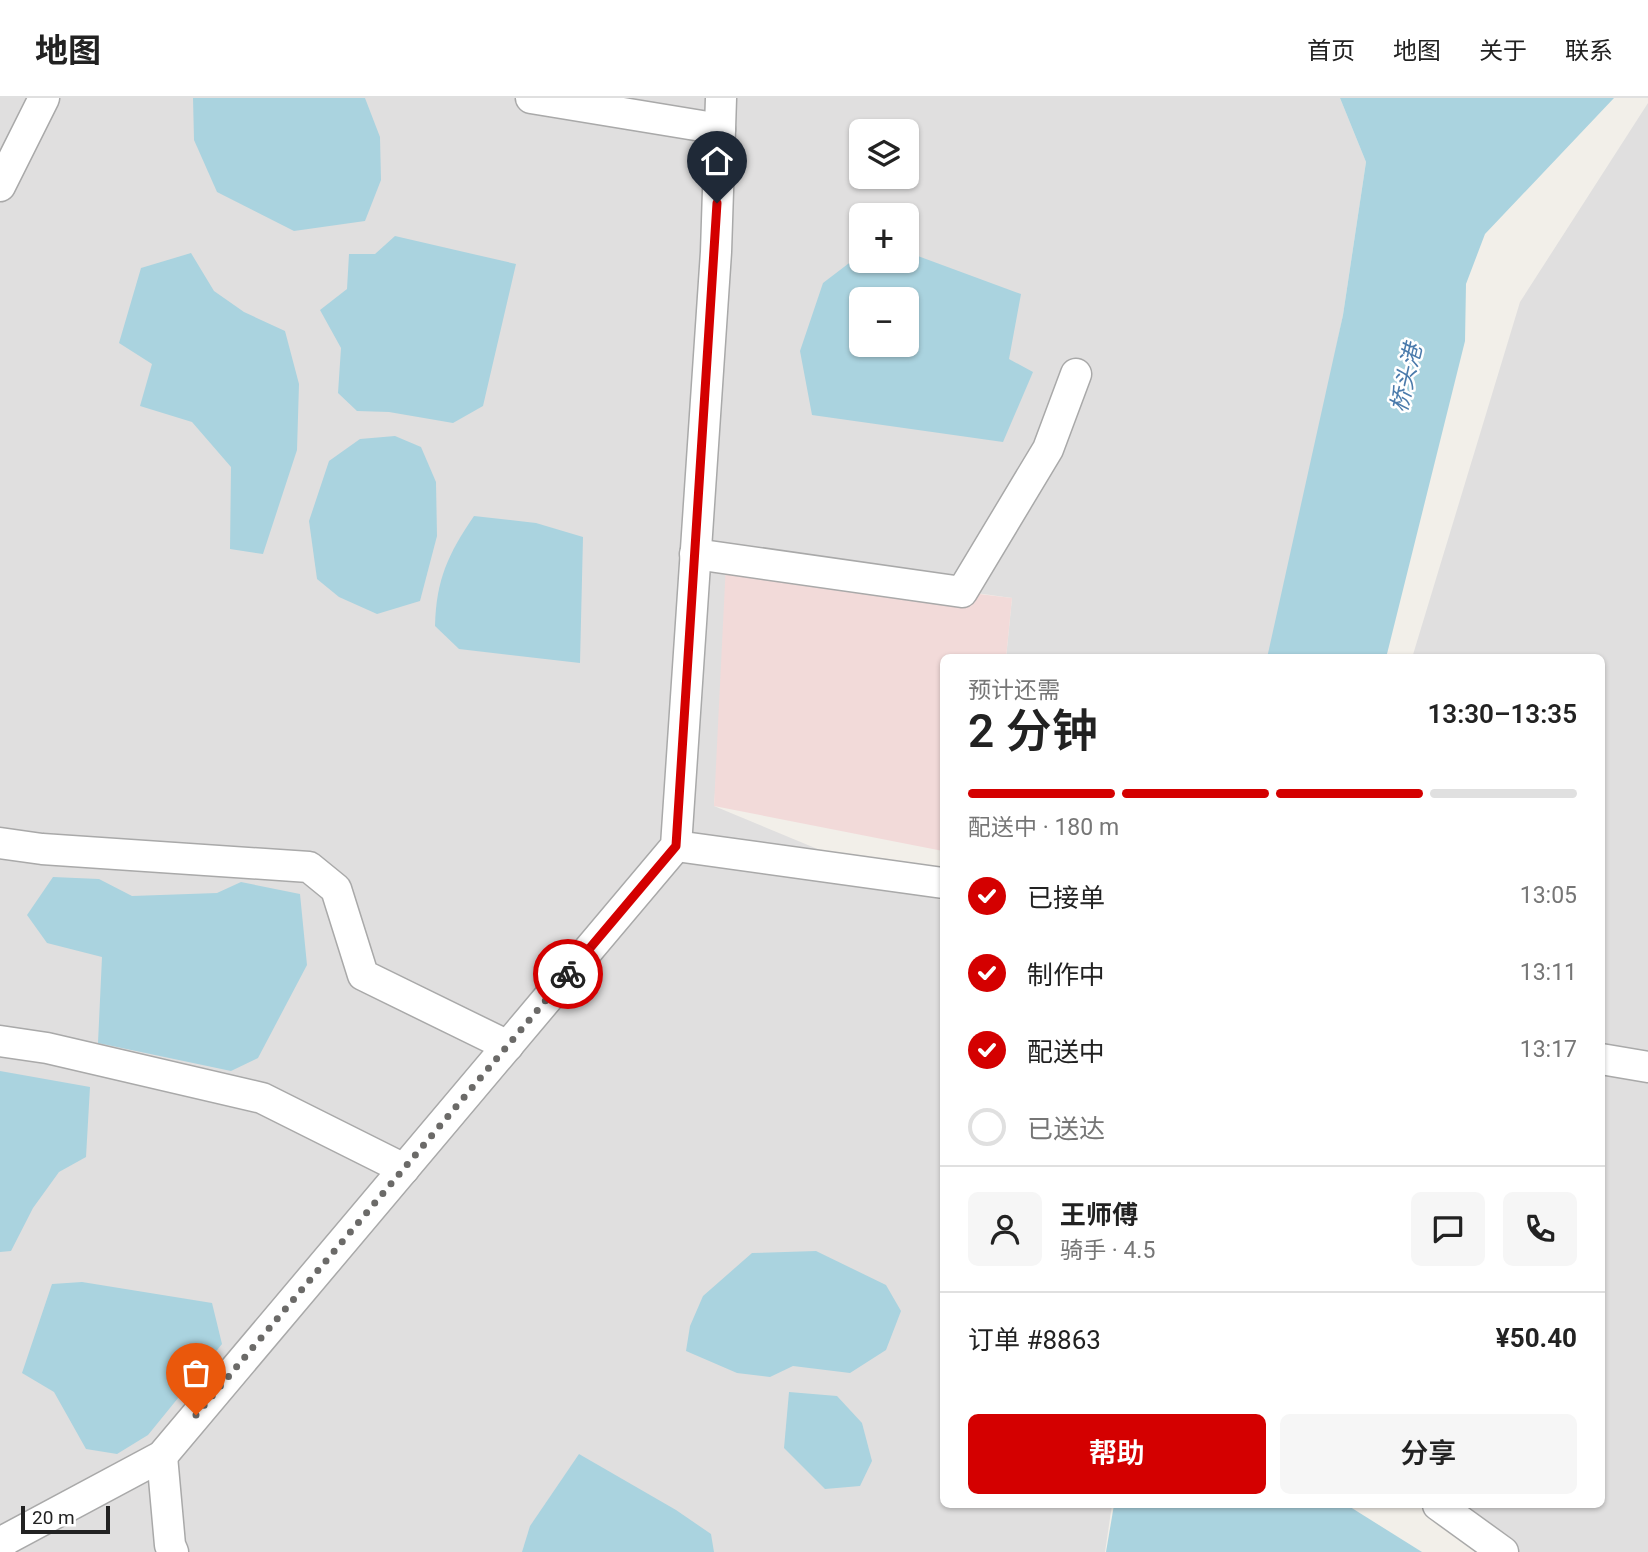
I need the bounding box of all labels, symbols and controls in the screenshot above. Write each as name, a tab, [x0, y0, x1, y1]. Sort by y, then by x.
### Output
text: 地图	[35, 31, 101, 70]
text: 首页	[1307, 37, 1355, 65]
text: 地图	[1393, 37, 1441, 65]
text: 关于	[1479, 37, 1527, 65]
text: 联系	[1565, 37, 1613, 65]
map controls	[849, 119, 919, 357]
button: layers	[849, 119, 919, 189]
pin	[687, 131, 747, 203]
icon: home	[698, 142, 736, 180]
button: +	[849, 203, 919, 273]
button: −	[849, 287, 919, 357]
water label: 桥头港	[1386, 339, 1428, 415]
text: 预计还需	[968, 677, 1060, 704]
text: 13:30–13:35	[1427, 699, 1577, 729]
text: 2 分钟	[968, 704, 1098, 758]
text: 配送中 · 180 m	[968, 814, 1119, 841]
icon: check	[968, 877, 1006, 915]
text: 13:05	[1520, 882, 1577, 909]
text: 已接单	[1027, 883, 1105, 913]
courier	[533, 939, 603, 1009]
icon: check	[968, 954, 1006, 992]
icon: bike	[549, 955, 587, 993]
text: 13:11	[1520, 959, 1577, 986]
text: 制作中	[1027, 960, 1105, 990]
icon: check	[968, 1031, 1006, 1069]
text: 13:17	[1520, 1036, 1577, 1063]
text: 配送中	[1027, 1037, 1105, 1067]
text: 已送达	[1027, 1114, 1105, 1144]
button: person	[968, 1192, 1042, 1266]
button: chat	[1411, 1192, 1485, 1266]
button: phone	[1503, 1192, 1577, 1266]
text: 王师傅	[1060, 1200, 1138, 1230]
text: 骑手 · 4.5	[1060, 1237, 1155, 1264]
text: ¥50.40	[1496, 1323, 1577, 1353]
text: 订单 #8863	[968, 1325, 1101, 1355]
pin	[166, 1343, 226, 1415]
icon: bag	[177, 1354, 215, 1392]
button: 帮助	[968, 1414, 1266, 1494]
button: 分享	[1280, 1414, 1577, 1494]
scale bar	[21, 1503, 110, 1535]
text: 20 m	[32, 1506, 75, 1529]

